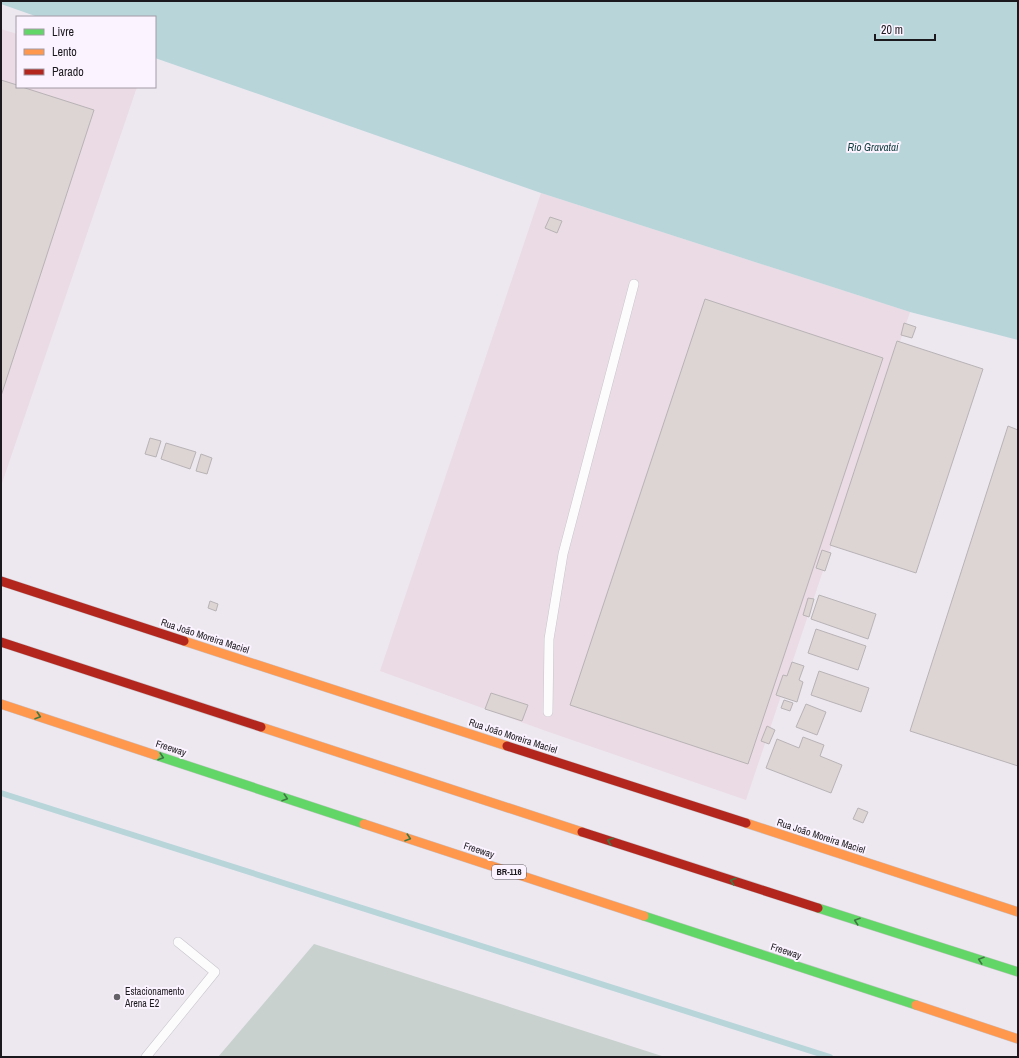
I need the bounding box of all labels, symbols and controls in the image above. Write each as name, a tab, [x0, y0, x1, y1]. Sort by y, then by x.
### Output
legend	[16, 16, 156, 88]
scale bar	[875, 16, 935, 42]
text: 20 m	[881, 22, 903, 38]
text: Livre	[52, 24, 74, 40]
text: Lento	[52, 44, 77, 60]
text: Parado	[52, 64, 84, 80]
water label: Rio Gravataí	[847, 140, 900, 154]
street label: Rua João Moreira Maciel	[159, 616, 251, 656]
one-way arrow	[34, 711, 41, 720]
street label: Rua João Moreira Maciel	[467, 716, 559, 756]
street label: Freeway	[154, 737, 189, 759]
one-way arrow	[158, 752, 165, 761]
one-way arrow	[281, 793, 288, 801]
street label: Rua João Moreira Maciel	[775, 816, 867, 856]
one-way arrow	[405, 833, 412, 842]
one-way arrow	[606, 837, 613, 846]
street label: Freeway	[462, 839, 497, 861]
road number: BR-116	[492, 865, 526, 879]
one-way arrow	[730, 877, 737, 886]
one-way arrow	[854, 917, 861, 926]
street label: Freeway	[769, 940, 804, 962]
one-way arrow	[978, 957, 985, 965]
place label: Estacionamento Arena E2	[124, 985, 185, 1010]
marker: Estacionamento Arena E2	[112, 992, 122, 1002]

